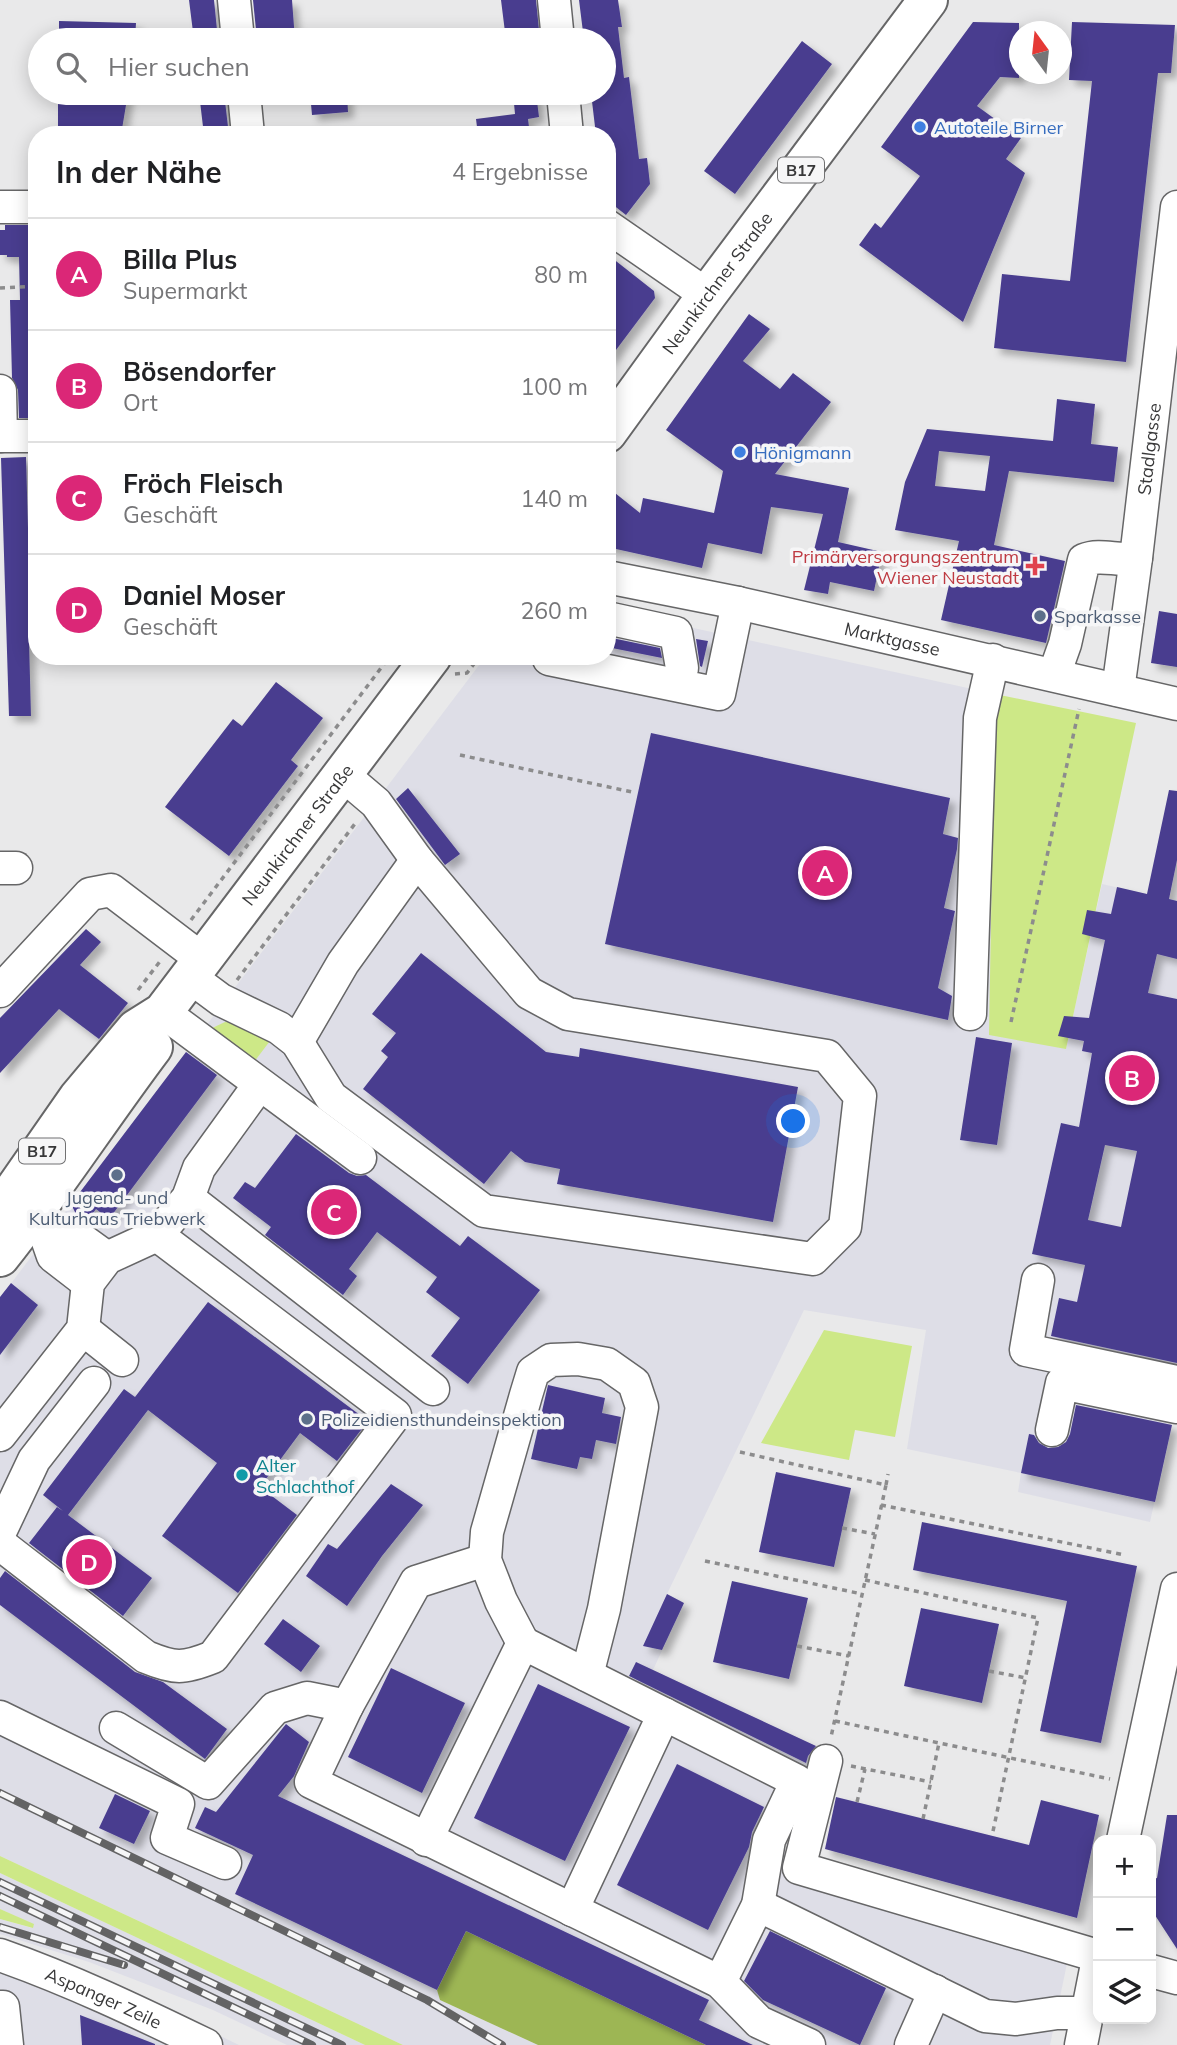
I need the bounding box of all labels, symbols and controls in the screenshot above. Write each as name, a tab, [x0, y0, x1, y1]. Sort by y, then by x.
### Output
north arrow	[1009, 21, 1072, 84]
search box	[28, 28, 616, 105]
icon: search	[52, 48, 90, 86]
text: Hier suchen	[108, 50, 250, 83]
place label: Autoteile Birner	[934, 116, 1063, 139]
marker: Autoteile Birner	[912, 119, 928, 135]
text: In der Nähe	[56, 153, 222, 191]
text: 4 Ergebnisse	[452, 157, 588, 186]
road number: B17	[778, 158, 824, 182]
street label: Neunkirchner Straße	[657, 207, 777, 358]
text: Billa Plus	[123, 243, 237, 276]
text: A	[70, 260, 88, 289]
text: 80 m	[534, 260, 588, 289]
text: Supermarkt	[123, 276, 247, 305]
text: Bösendorfer	[123, 355, 275, 388]
text: B	[71, 372, 87, 401]
text: 100 m	[520, 372, 588, 401]
text: Ort	[123, 388, 158, 417]
street label: Stadlgasse	[1132, 402, 1166, 496]
place label: Hönigmann	[754, 441, 851, 464]
marker: Hönigmann	[732, 444, 748, 460]
text: Fröch Fleisch	[123, 467, 283, 500]
text: C	[71, 484, 87, 513]
text: 140 m	[520, 484, 588, 513]
text: Geschäft	[123, 500, 218, 529]
place label: Primärversorgungszentrum Wiener Neustadt	[792, 545, 1019, 589]
marker: Primärversorgungszentrum Wiener Neustadt	[1025, 556, 1045, 576]
text: Daniel Moser	[123, 579, 285, 612]
text: D	[70, 596, 88, 625]
text: 260 m	[520, 596, 588, 625]
place label: Sparkasse	[1054, 605, 1141, 628]
marker: Sparkasse	[1032, 608, 1048, 624]
text: Geschäft	[123, 612, 218, 641]
street label: Marktgasse	[842, 616, 942, 661]
street label: Neunkirchner Straße	[236, 759, 358, 910]
pin: A	[802, 847, 848, 899]
pin: B	[1109, 1052, 1155, 1104]
your location	[776, 1104, 810, 1138]
road number: B17	[19, 1138, 65, 1163]
marker: Jugend- und Kulturhaus Triebwerk	[109, 1167, 125, 1183]
place label: Jugend- und Kulturhaus Triebwerk	[29, 1186, 206, 1230]
pin: C	[311, 1186, 357, 1238]
place label: Polizeidiensthundeinspektion	[321, 1408, 562, 1431]
marker: Polizeidiensthundeinspektion	[299, 1411, 315, 1427]
place label: Alter Schlachthof	[256, 1454, 355, 1498]
marker: Alter Schlachthof	[234, 1467, 250, 1483]
pin: D	[66, 1536, 112, 1588]
map controls	[1093, 1835, 1156, 2024]
button: +	[1093, 1835, 1156, 1898]
button: −	[1093, 1898, 1156, 1961]
button: layers	[1093, 1961, 1156, 2024]
street label: Aspanger Zeile	[42, 1962, 165, 2033]

